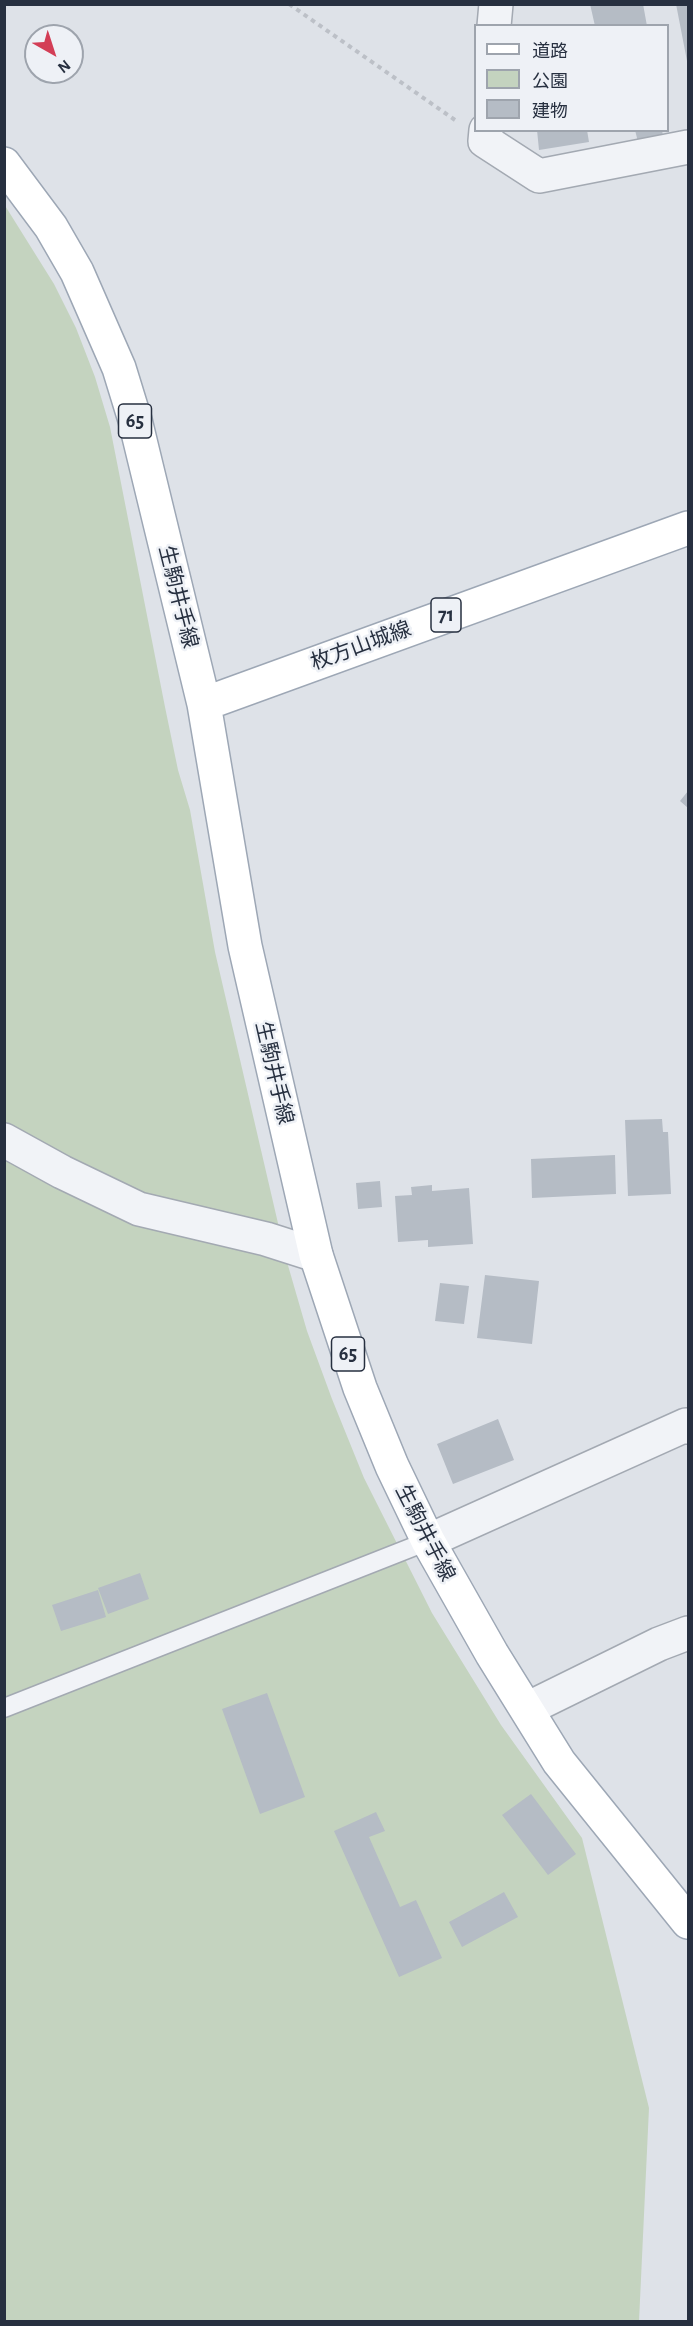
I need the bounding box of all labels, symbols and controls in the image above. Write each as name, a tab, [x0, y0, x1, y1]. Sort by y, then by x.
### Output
north arrow	[24, 24, 84, 84]
legend	[474, 24, 669, 132]
text: 道路	[532, 43, 568, 61]
text: N	[55, 57, 73, 76]
text: 公園	[532, 73, 568, 91]
text: 建物	[532, 103, 568, 121]
road number: 65	[118, 404, 152, 438]
street label: 生駒井手線	[153, 543, 203, 651]
road number: 71	[431, 598, 461, 632]
street label: 枚方山城線	[307, 616, 415, 676]
street label: 生駒井手線	[250, 1019, 298, 1127]
road number: 65	[332, 1337, 364, 1371]
street label: 生駒井手線	[390, 1481, 460, 1585]

